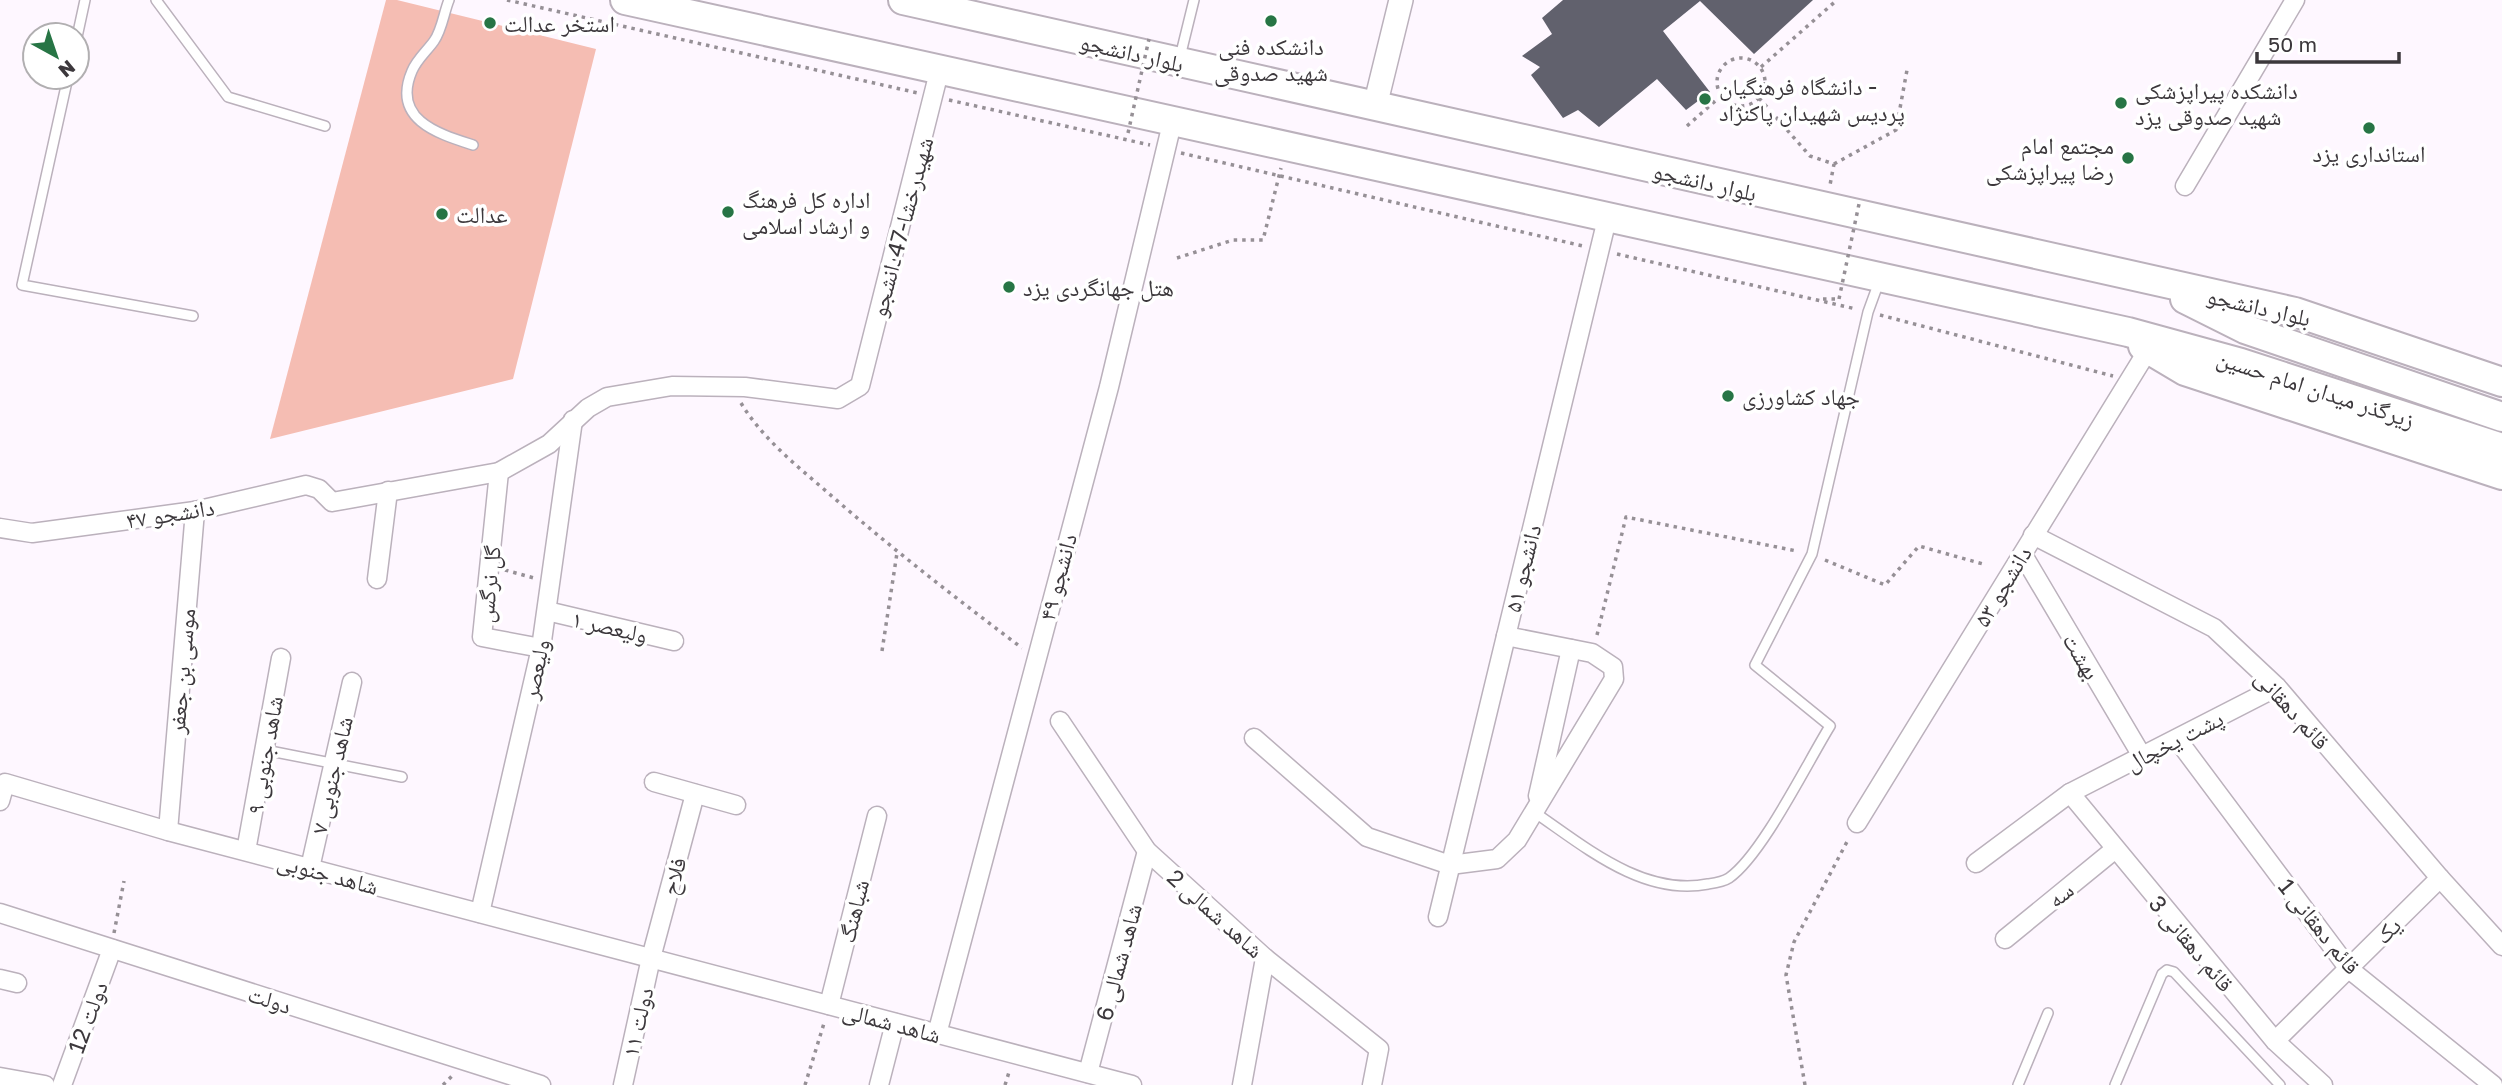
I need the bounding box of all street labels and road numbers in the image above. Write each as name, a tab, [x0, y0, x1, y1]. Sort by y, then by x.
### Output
street label: بلوار دانشجو	[1077, 26, 1187, 78]
street label: شهیدرخشا-47دانشجو	[863, 134, 939, 320]
street label: بلوار دانشجو	[1650, 155, 1760, 207]
street label: بلوار دانشجو	[2204, 280, 2314, 332]
street label: زیرگذر میدان امام حسین	[2213, 343, 2418, 436]
street label: دانشجو ۴۷	[124, 492, 216, 534]
street label: دانشجو ۵۱	[1498, 521, 1547, 615]
street label: دانشجو ۴۹	[1032, 530, 1082, 624]
street label: دانشجو ۵۳	[1967, 541, 2037, 631]
street label: گل نرگس	[470, 544, 507, 624]
street label: ولیعصر ۱	[569, 604, 651, 649]
street label: موسی بن جعفر	[161, 607, 201, 736]
street label: بهشت	[2057, 628, 2107, 685]
street label: ولیعصر	[515, 636, 555, 703]
street label: قائم دهقانی	[2248, 663, 2336, 757]
street label: شاهد جنوبی ۹	[240, 694, 289, 817]
street label: پشت یخچال	[2121, 704, 2228, 778]
street label: شاهد جنوبی ۷	[304, 714, 359, 837]
street label: شاهد جنوبی	[274, 846, 382, 901]
street label: فلاح	[655, 854, 693, 899]
street label: شاهد شمالی 2	[1162, 863, 1270, 964]
street label: قائم دهقانی 1	[2271, 873, 2367, 981]
street label: سه	[2041, 875, 2079, 913]
street label: شباهنگ	[832, 877, 875, 946]
street label: قائم دهقانی 3	[2141, 889, 2240, 999]
street label: شاهد شمالی 6	[1089, 900, 1148, 1024]
street label: یک	[2368, 911, 2406, 949]
street label: دولت 12	[61, 977, 113, 1057]
street label: دولت	[245, 979, 295, 1019]
street label: دولت ۱۱	[615, 985, 659, 1059]
street label: شاهد شمالی	[840, 995, 944, 1049]

